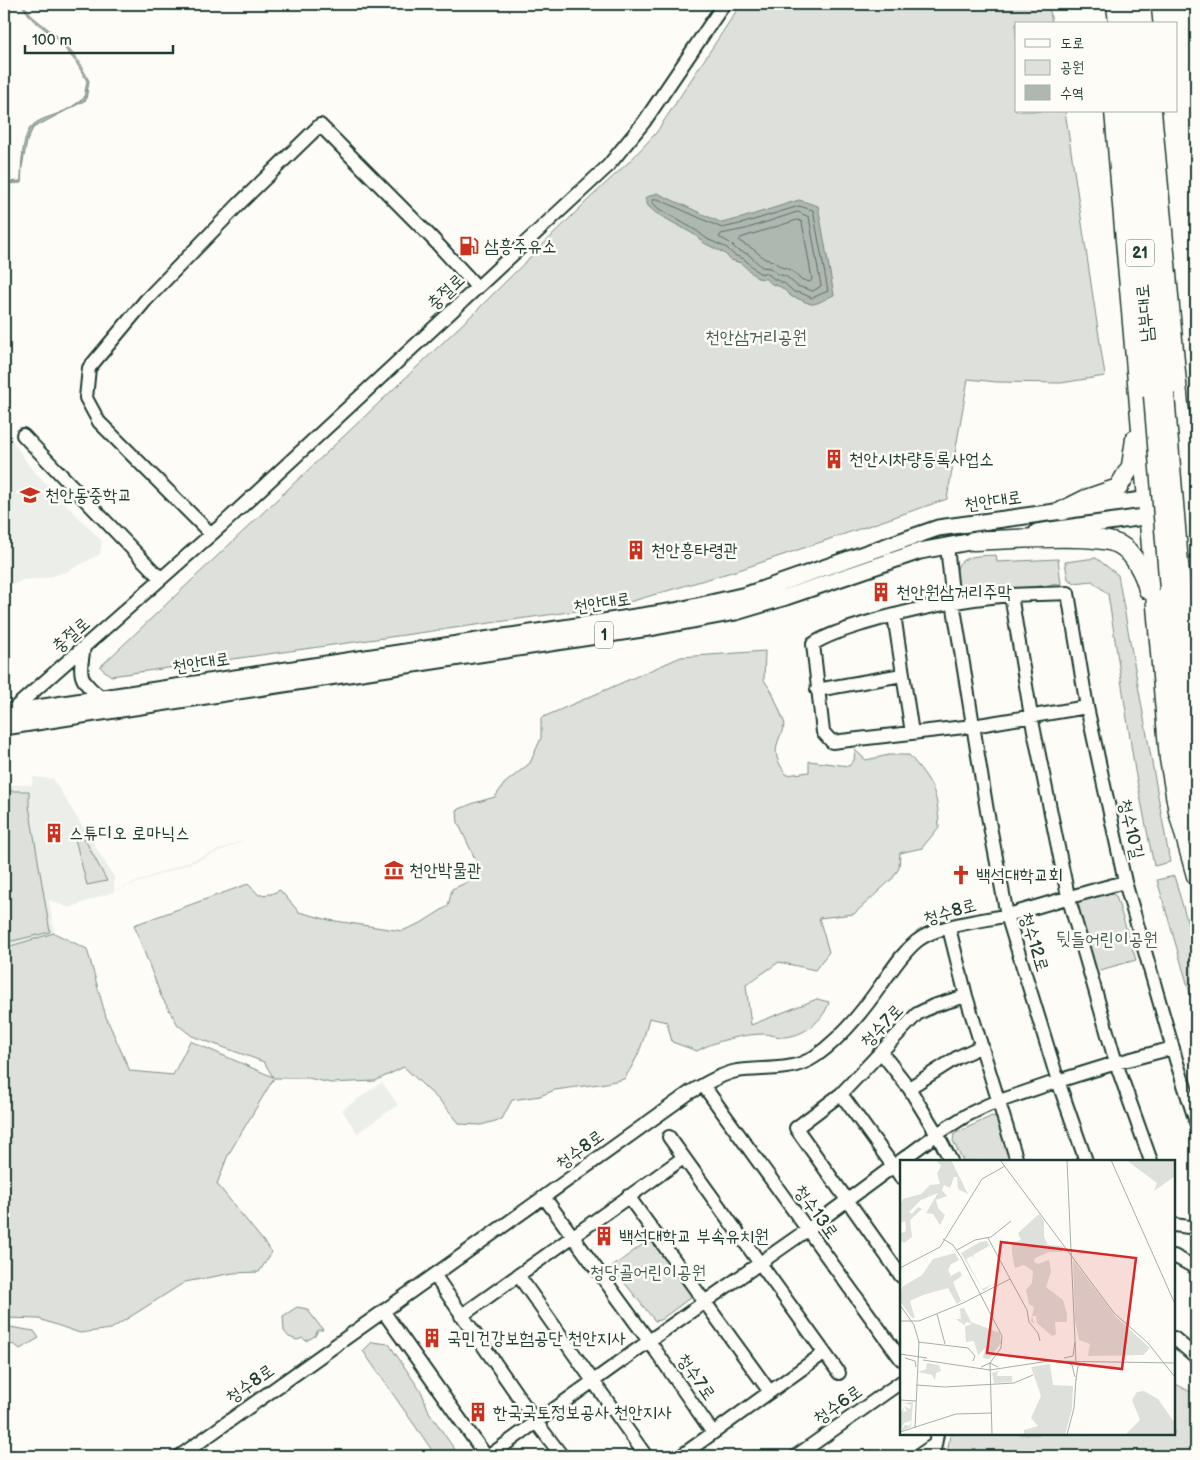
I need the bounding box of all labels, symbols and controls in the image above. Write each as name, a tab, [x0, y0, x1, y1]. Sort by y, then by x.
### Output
scale bar	[25, 22, 172, 54]
legend	[1015, 22, 1178, 112]
text: 100 m	[32, 31, 72, 50]
text: 도로	[1060, 34, 1084, 53]
text: 공원	[1060, 58, 1084, 77]
text: 수역	[1060, 84, 1084, 103]
fuel station icon: 삼흥주유소	[458, 235, 480, 257]
place label: 삼흥주유소	[484, 236, 556, 257]
road number: 21	[1126, 240, 1154, 266]
street label: 충절로	[423, 270, 469, 314]
street label: 남부대로	[1132, 283, 1158, 343]
park label: 천안삼거리공원	[705, 327, 807, 348]
building icon: 천안시차량등록사업소	[823, 448, 845, 470]
place label: 천안시차량등록사업소	[849, 449, 994, 470]
school or university icon: 천안동중학교	[19, 484, 41, 506]
place label: 천안동중학교	[45, 485, 132, 506]
street label: 천안대로	[963, 487, 1023, 515]
building icon: 천안흥타령관	[625, 539, 647, 561]
place label: 천안흥타령관	[651, 540, 738, 561]
building icon: 천안원삼거리주막	[870, 581, 892, 603]
place label: 천안원삼거리주막	[896, 582, 1012, 603]
street label: 천안대로	[572, 588, 632, 618]
street label: 충절로	[48, 613, 94, 657]
road number: 1	[595, 622, 613, 648]
street label: 천안대로	[171, 648, 231, 678]
street label: 청수10길	[1114, 797, 1148, 862]
building icon: 스튜디오 로마닉스	[43, 822, 65, 844]
place label: 스튜디오 로마닉스	[69, 823, 190, 844]
museum icon: 천안박물관	[383, 859, 405, 881]
place label: 천안박물관	[409, 860, 481, 881]
church icon: 백석대학교회	[950, 864, 972, 886]
place label: 백석대학교회	[976, 865, 1063, 886]
street label: 청수8로	[921, 894, 979, 930]
street label: 청수12로	[1015, 910, 1053, 974]
park label: 뒷들어린이공원	[1056, 929, 1158, 950]
street label: 청수7로	[856, 1000, 908, 1052]
street label: 청수8로	[552, 1126, 608, 1174]
inset map	[900, 1160, 1175, 1435]
street label: 청수13로	[789, 1181, 843, 1243]
building icon: 백석대학교 부속유치원	[593, 1225, 615, 1247]
place label: 백석대학교 부속유치원	[619, 1226, 769, 1247]
park label: 청당골어린이공원	[590, 1262, 706, 1283]
building icon: 국민건강보험공단 천안지사	[421, 1327, 443, 1349]
place label: 국민건강보험공단 천안지사	[447, 1328, 626, 1349]
street label: 청수7로	[672, 1350, 720, 1404]
street label: 청수8로	[222, 1360, 278, 1408]
street label: 청수6로	[810, 1381, 866, 1429]
building icon: 한국국토정보공사 천안지사	[467, 1401, 489, 1423]
place label: 한국국토정보공사 천안지사	[493, 1402, 672, 1423]

